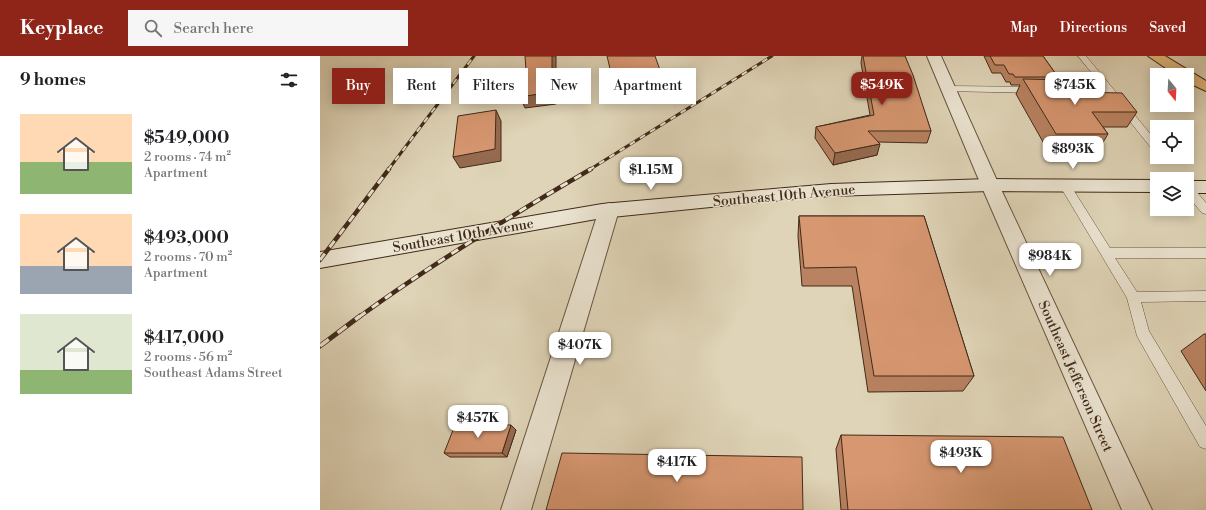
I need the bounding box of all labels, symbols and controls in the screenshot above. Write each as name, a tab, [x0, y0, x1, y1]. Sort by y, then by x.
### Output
search box	[128, 10, 408, 46]
text: Keyplace	[20, 16, 104, 40]
icon: search	[142, 17, 164, 39]
text: Search here	[174, 19, 254, 38]
text: Map	[1010, 19, 1038, 37]
text: Directions	[1060, 19, 1127, 37]
text: Saved	[1149, 19, 1186, 37]
chip: Buy	[332, 68, 385, 104]
chip: Rent	[393, 68, 451, 104]
chip: Filters	[459, 68, 528, 104]
chip: New	[536, 68, 591, 104]
chip: Apartment	[599, 68, 696, 104]
north arrow	[1150, 68, 1194, 112]
map controls	[1150, 68, 1194, 216]
text: 9 homes	[20, 69, 86, 91]
icon: filters	[278, 69, 300, 91]
pin: $549K	[854, 72, 910, 106]
pin: $745K	[1047, 72, 1103, 106]
text: $549K	[860, 77, 904, 93]
text: $745K	[1054, 77, 1096, 93]
button: locate	[1150, 120, 1194, 164]
text: $549,000	[144, 127, 229, 149]
icon: home	[52, 130, 100, 178]
pin: $893K	[1045, 136, 1101, 170]
text: $893K	[1052, 141, 1094, 157]
text: 2 rooms · 74 m²	[144, 149, 231, 165]
pin: $1.15M	[618, 157, 684, 191]
text: $1.15M	[629, 162, 673, 178]
text: Apartment	[144, 165, 208, 181]
button: layers	[1150, 172, 1194, 216]
street label: Southeast 10th Avenue	[712, 181, 856, 211]
street label: Southeast 10th Avenue	[391, 215, 535, 257]
text: $493,000	[144, 227, 229, 249]
icon: home	[52, 230, 100, 278]
pin: $984K	[1022, 243, 1078, 277]
text: $984K	[1028, 248, 1072, 264]
text: 2 rooms · 70 m²	[144, 249, 232, 265]
text: Apartment	[144, 265, 208, 281]
street label: Southeast Jefferson Street	[1034, 298, 1117, 455]
text: $417,000	[144, 327, 224, 349]
icon: home	[52, 330, 100, 378]
pin: $407K	[552, 332, 608, 366]
text: $407K	[558, 337, 602, 353]
text: 2 rooms · 56 m²	[144, 349, 232, 365]
text: Southeast Adams Street	[144, 365, 283, 381]
pin: $457K	[450, 405, 506, 439]
text: $457K	[457, 410, 499, 426]
pin: $493K	[933, 440, 989, 474]
text: $493K	[940, 445, 983, 461]
pin: $417K	[649, 449, 705, 483]
text: $417K	[657, 454, 697, 470]

